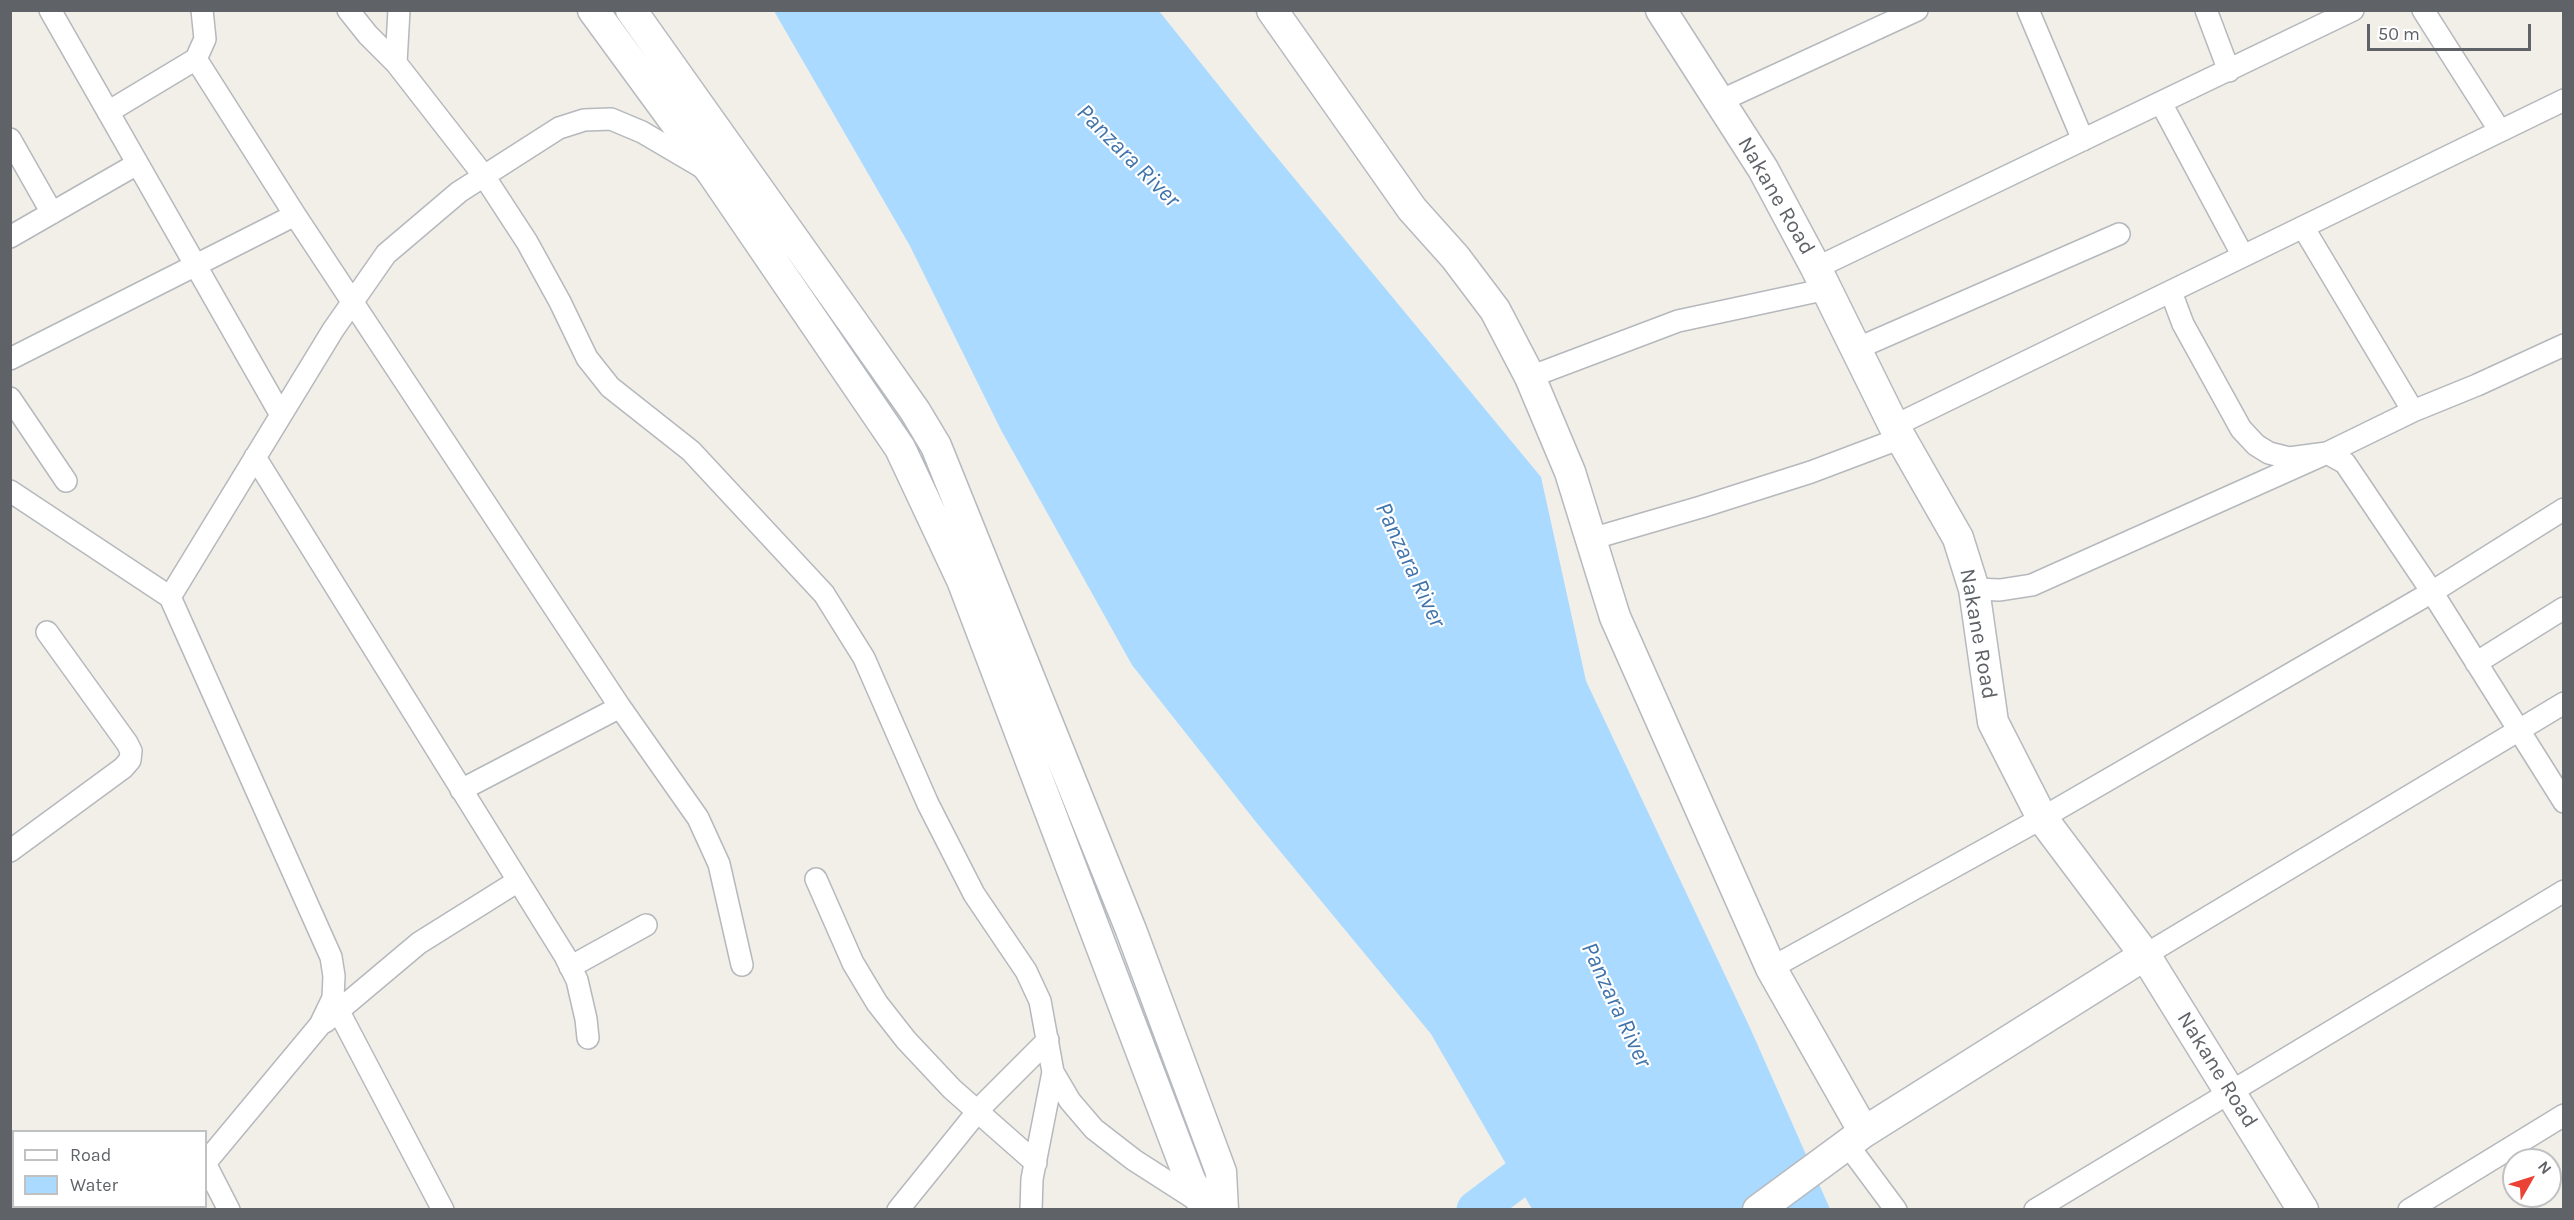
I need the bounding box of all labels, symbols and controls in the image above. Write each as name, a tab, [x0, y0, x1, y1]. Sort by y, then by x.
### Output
scale bar	[2370, 12, 2534, 50]
text: 50 m	[2378, 23, 2420, 45]
water label: Panzara River	[1070, 98, 1186, 214]
street label: Nakane Road	[1732, 132, 1820, 260]
water label: Panzara River	[1368, 498, 1452, 632]
street label: Nakane Road	[1954, 567, 2002, 701]
water label: Panzara River	[1574, 938, 1658, 1072]
street label: Nakane Road	[2171, 1007, 2263, 1133]
legend	[12, 1130, 207, 1208]
text: Road	[70, 1144, 111, 1166]
north arrow	[2502, 1148, 2562, 1208]
text: N	[2534, 1157, 2556, 1178]
text: Water	[70, 1174, 118, 1196]

